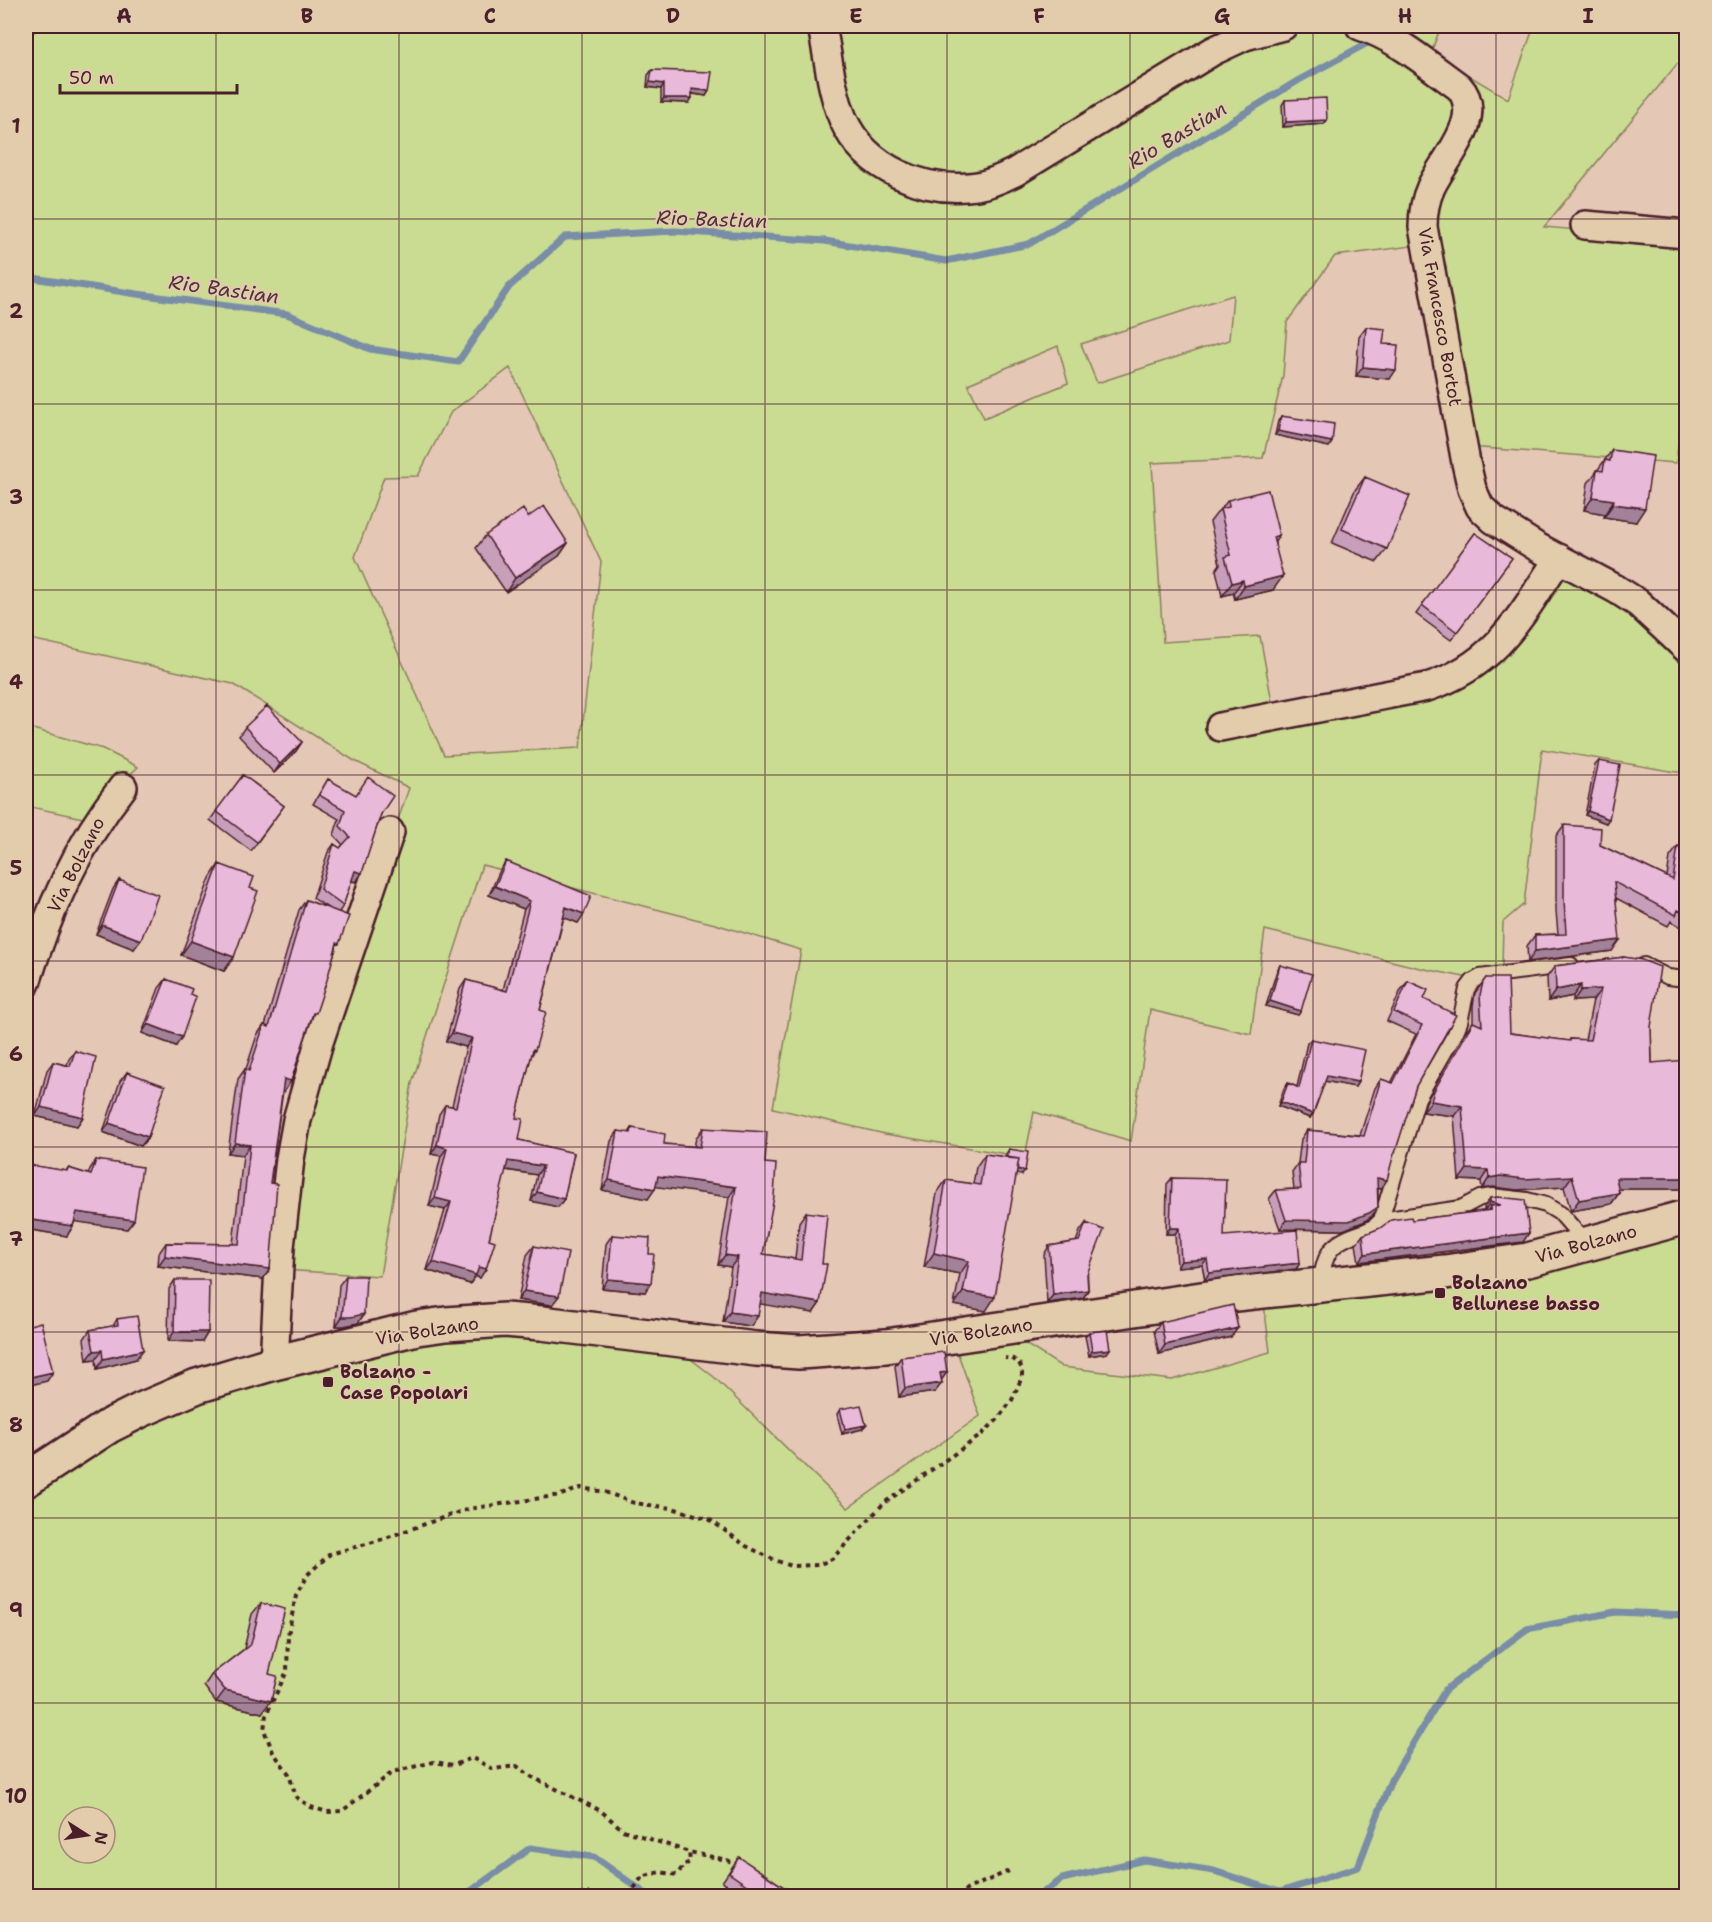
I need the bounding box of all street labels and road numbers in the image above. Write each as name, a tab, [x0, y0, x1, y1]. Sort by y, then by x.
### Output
street label: Via Francesco Bortot	[1412, 226, 1468, 408]
street label: Via Bolzano	[42, 813, 110, 917]
street label: Via Bolzano	[1532, 1219, 1640, 1269]
street label: Via Bolzano	[374, 1311, 480, 1351]
street label: Via Bolzano	[928, 1312, 1034, 1352]

